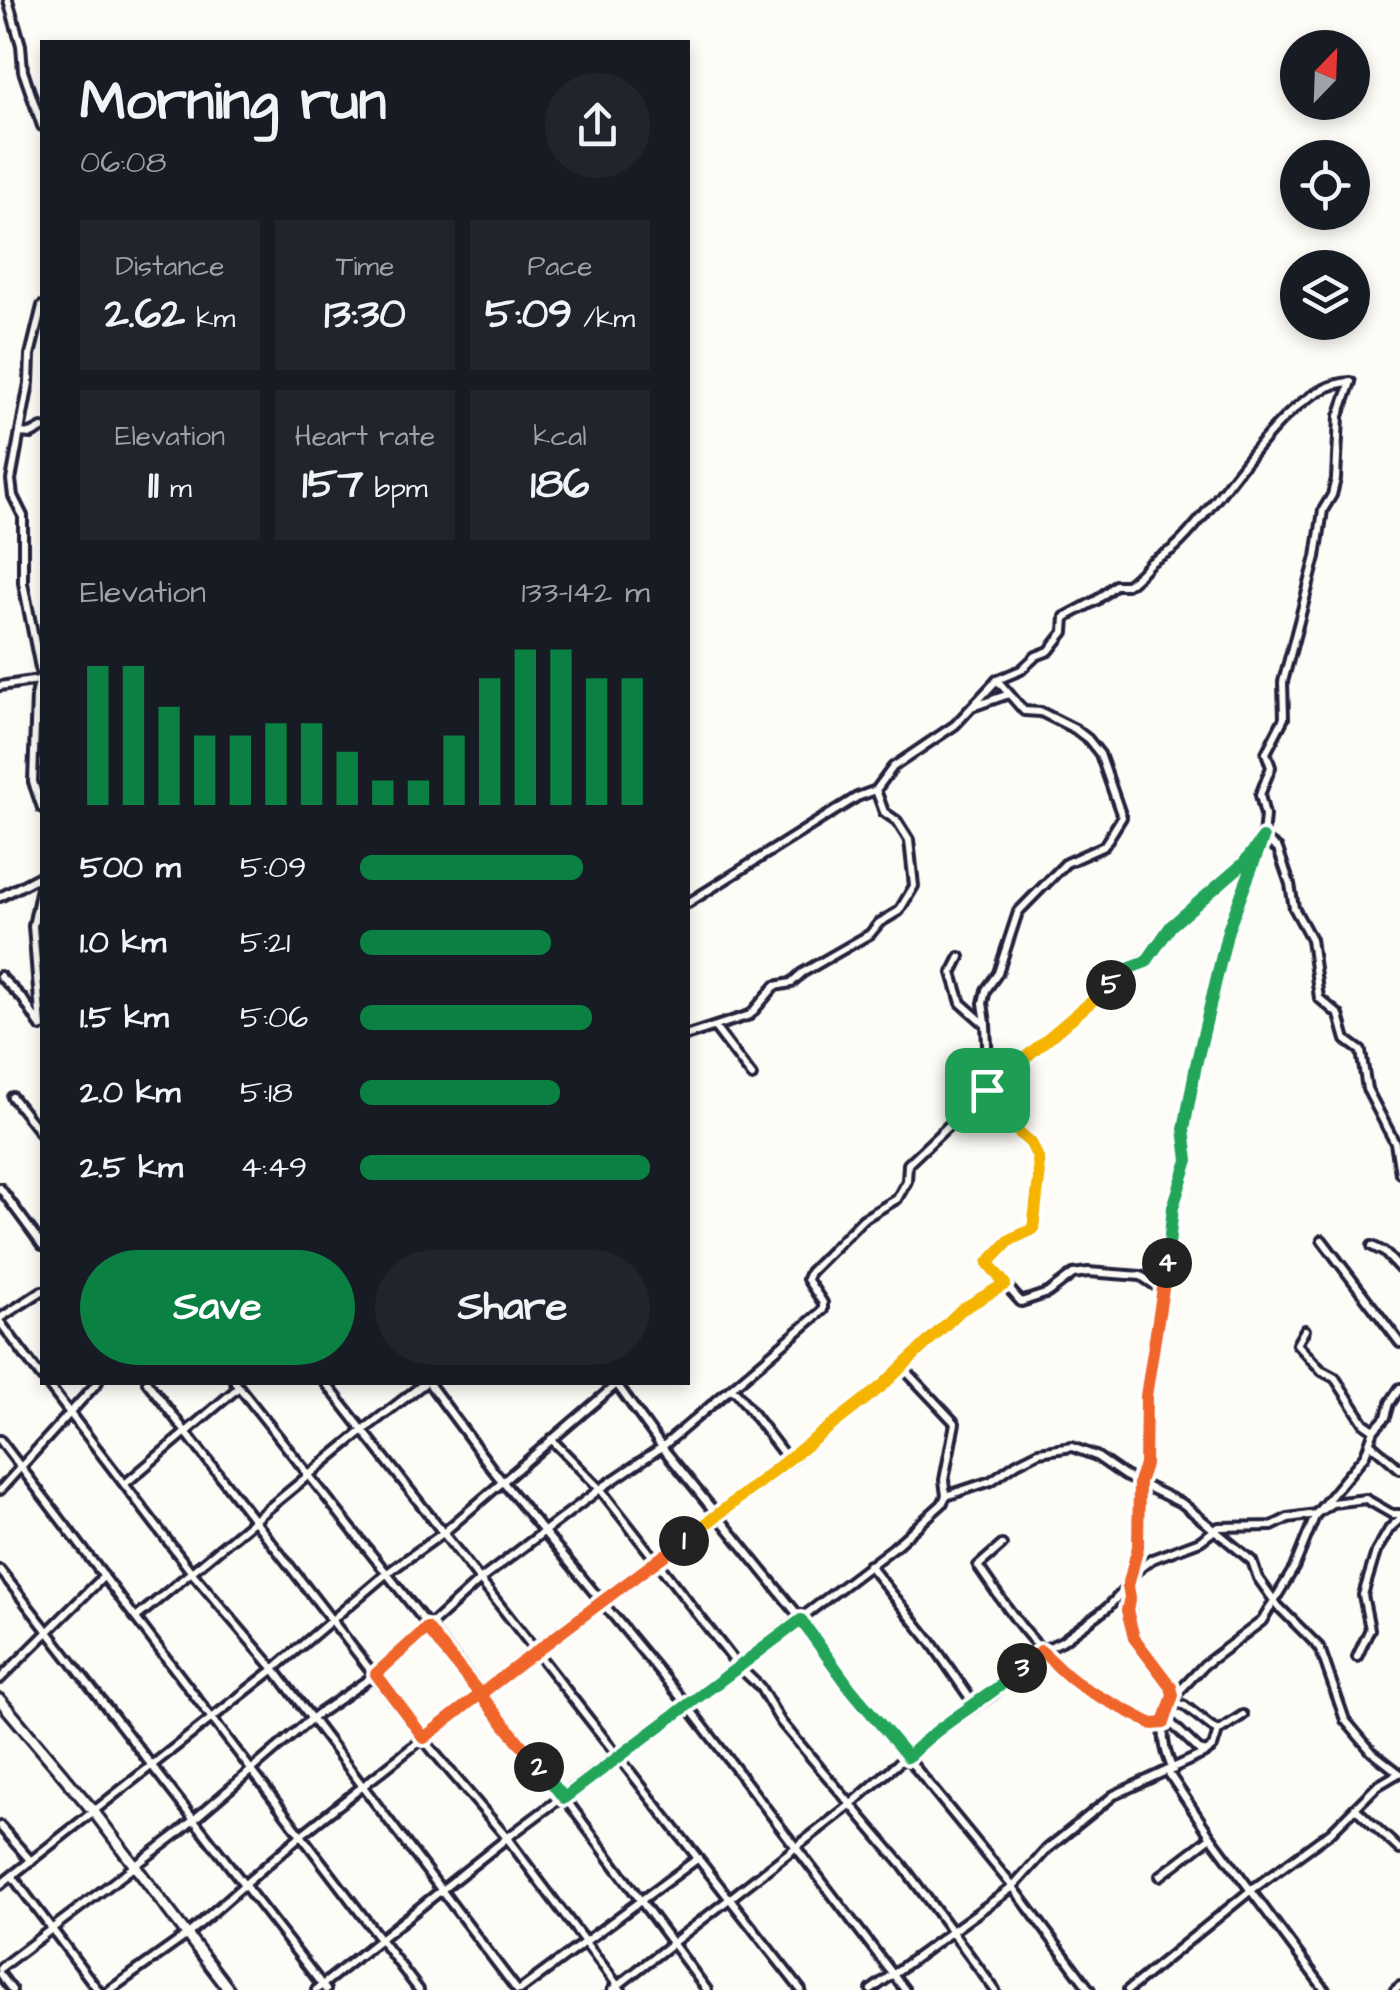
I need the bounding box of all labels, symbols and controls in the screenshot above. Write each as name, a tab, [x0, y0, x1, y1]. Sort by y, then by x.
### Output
north arrow	[1280, 30, 1370, 120]
map controls	[1280, 30, 1370, 340]
text: Morning run	[80, 64, 386, 140]
button: share	[545, 73, 650, 178]
text: 06:08	[80, 140, 167, 185]
button: locate	[1280, 140, 1370, 230]
text: Distance	[116, 247, 224, 286]
text: Time	[336, 247, 394, 286]
text: Pace	[528, 247, 592, 286]
button: layers	[1280, 250, 1370, 340]
text: 2.62	[105, 286, 185, 344]
text: 13:30	[324, 286, 406, 344]
text: 5:09	[485, 286, 572, 344]
text: km	[185, 299, 235, 338]
text: /km	[572, 299, 635, 338]
text: Elevation	[115, 417, 225, 456]
text: Heart rate	[295, 417, 435, 456]
text: kcal	[533, 417, 587, 456]
text: 11	[148, 456, 159, 514]
text: 157	[302, 456, 363, 514]
text: 186	[531, 456, 589, 514]
text: m	[159, 469, 192, 508]
text: bpm	[363, 469, 428, 508]
text: Elevation	[80, 570, 206, 615]
text: 133–142 m	[522, 570, 650, 615]
text: 500 m	[80, 845, 181, 890]
text: 5:09	[240, 845, 306, 890]
text: 1.0 km	[80, 920, 166, 965]
text: 5:21	[240, 920, 290, 965]
pin: 5	[1086, 960, 1136, 1010]
text: 5	[1101, 965, 1121, 1004]
text: 1.5 km	[80, 995, 169, 1040]
text: 5:06	[240, 995, 308, 1040]
pin	[945, 1048, 1030, 1133]
icon: arrive	[960, 1063, 1015, 1118]
text: 2.0 km	[80, 1070, 180, 1115]
text: 5:18	[240, 1070, 293, 1115]
text: 2.5 km	[80, 1145, 183, 1190]
text: 4:49	[240, 1145, 307, 1190]
pin: 4	[1142, 1238, 1192, 1288]
text: 4	[1157, 1243, 1177, 1282]
button: Save	[80, 1250, 355, 1365]
button: Share	[375, 1250, 650, 1365]
pin: 1	[659, 1516, 709, 1566]
text: 1	[682, 1521, 686, 1560]
pin: 3	[997, 1643, 1047, 1693]
text: 3	[1015, 1648, 1029, 1687]
pin: 2	[514, 1742, 564, 1792]
text: 2	[531, 1747, 547, 1786]

